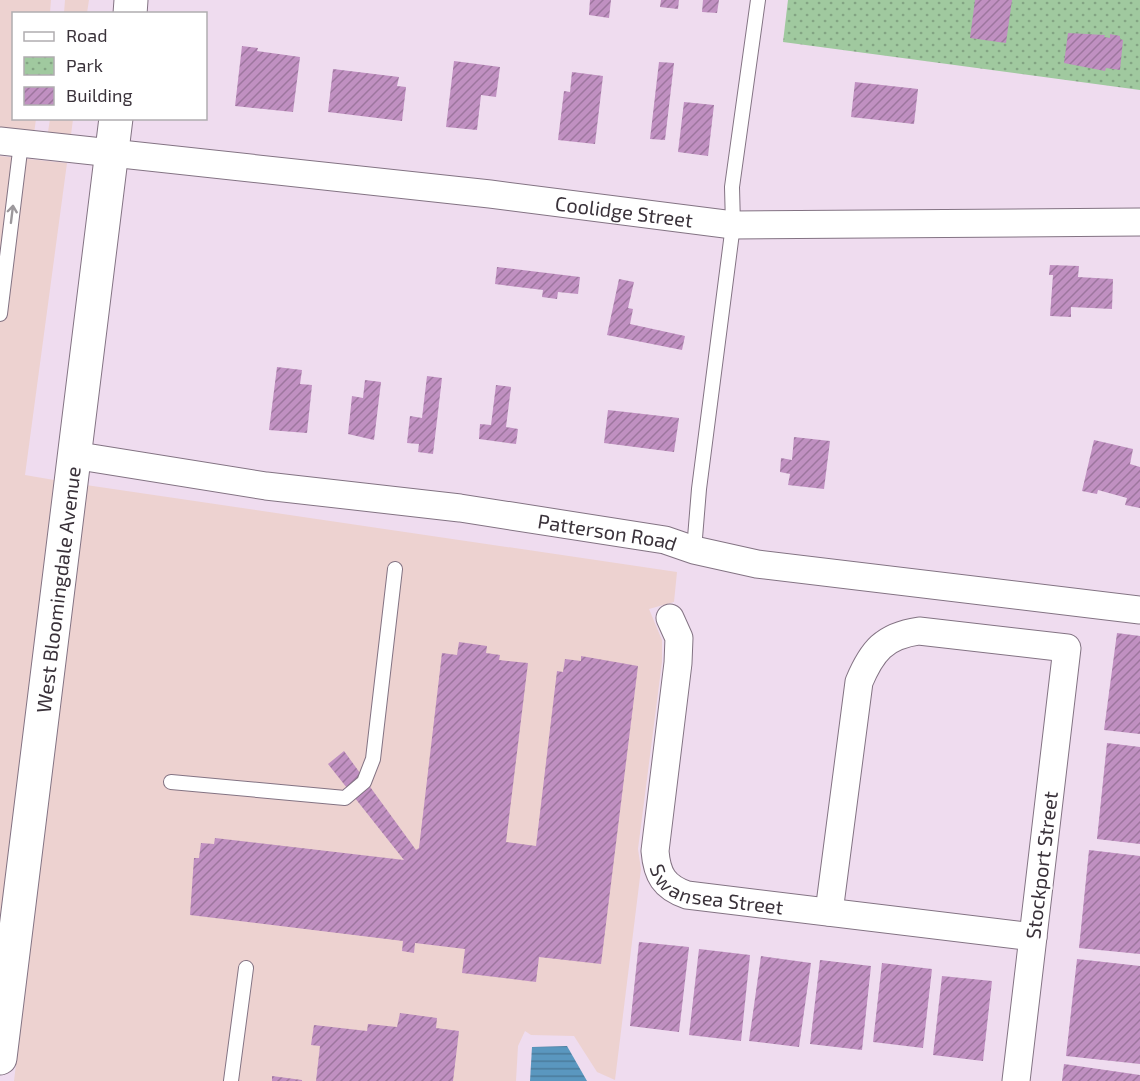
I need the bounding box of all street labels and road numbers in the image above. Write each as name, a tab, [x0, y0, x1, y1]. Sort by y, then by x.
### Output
street label: Coolidge Street	[554, 190, 695, 232]
street label: West Bloomingdale Avenue	[31, 465, 85, 714]
street label: Patterson Road	[536, 508, 680, 555]
street label: Stockport Street	[1020, 789, 1062, 940]
street label: Swansea Street	[645, 861, 785, 919]

